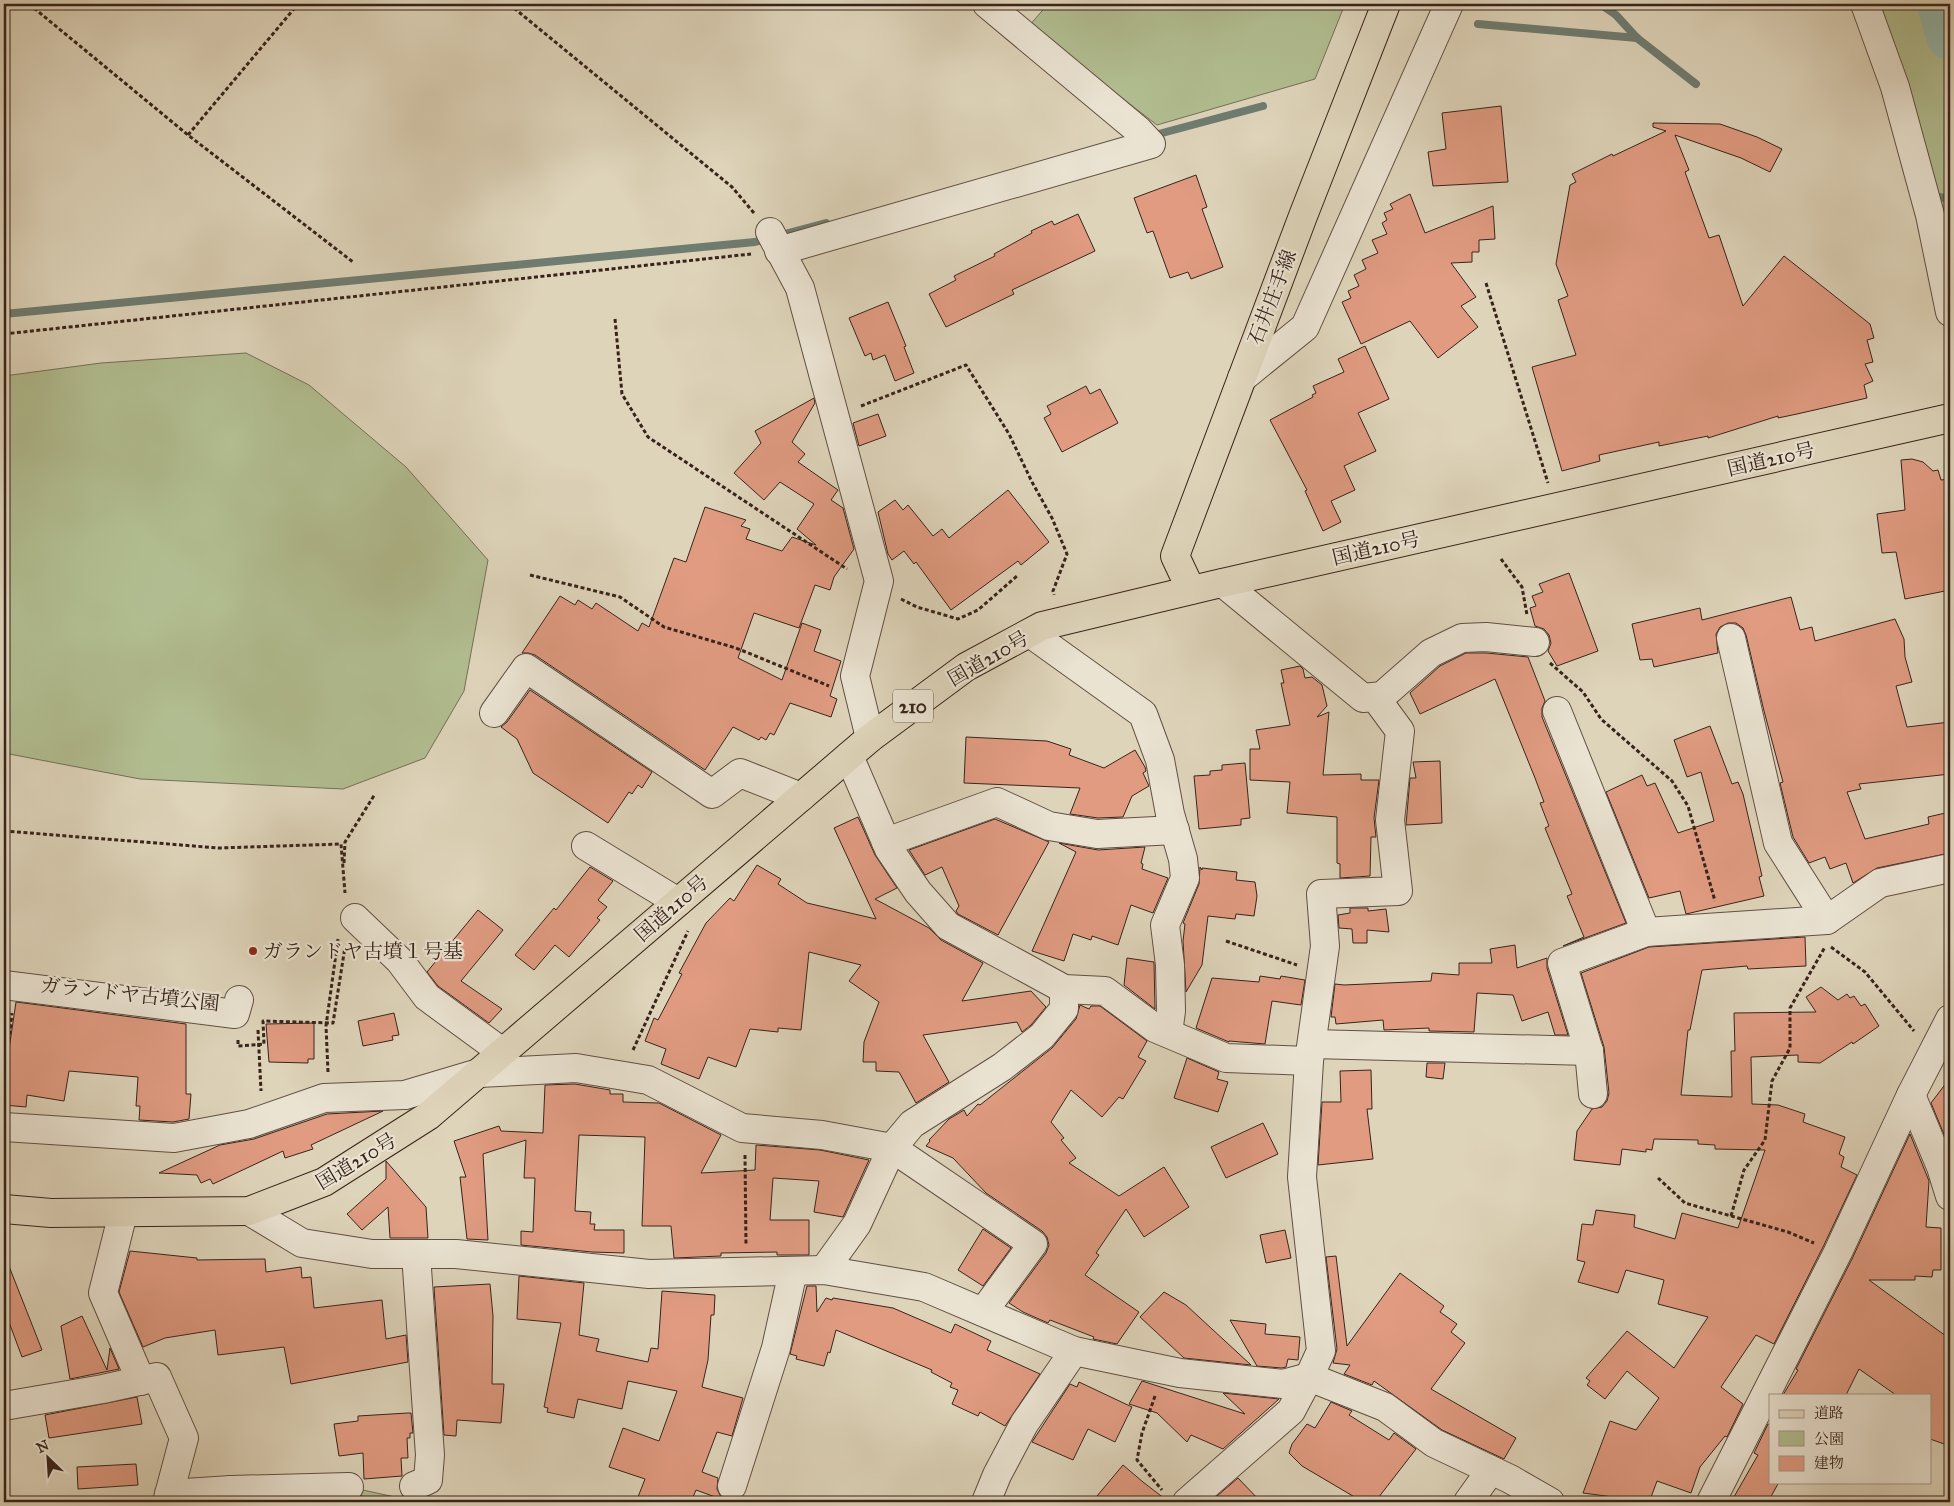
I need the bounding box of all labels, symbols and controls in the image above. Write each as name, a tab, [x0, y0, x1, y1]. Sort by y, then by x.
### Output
street label: 石井庄手線	[1243, 246, 1301, 348]
street label: 国道210号	[1725, 437, 1817, 481]
street label: 国道210号	[1330, 526, 1422, 570]
street label: 国道210号	[943, 625, 1033, 691]
road number: 210	[893, 689, 933, 722]
street label: 国道210号	[629, 870, 713, 946]
place label: ガランドヤ古墳１号基	[263, 939, 463, 963]
marker: ガランドヤ古墳１号基	[247, 945, 259, 957]
street label: ガランドヤ古墳公園	[39, 973, 221, 1015]
street label: 国道210号	[312, 1128, 400, 1194]
legend	[1769, 1394, 1932, 1484]
text: 道路	[1814, 1404, 1844, 1422]
text: 公園	[1814, 1430, 1844, 1448]
north arrow	[22, 1434, 72, 1484]
text: N	[34, 1436, 52, 1457]
text: 建物	[1814, 1454, 1844, 1472]

